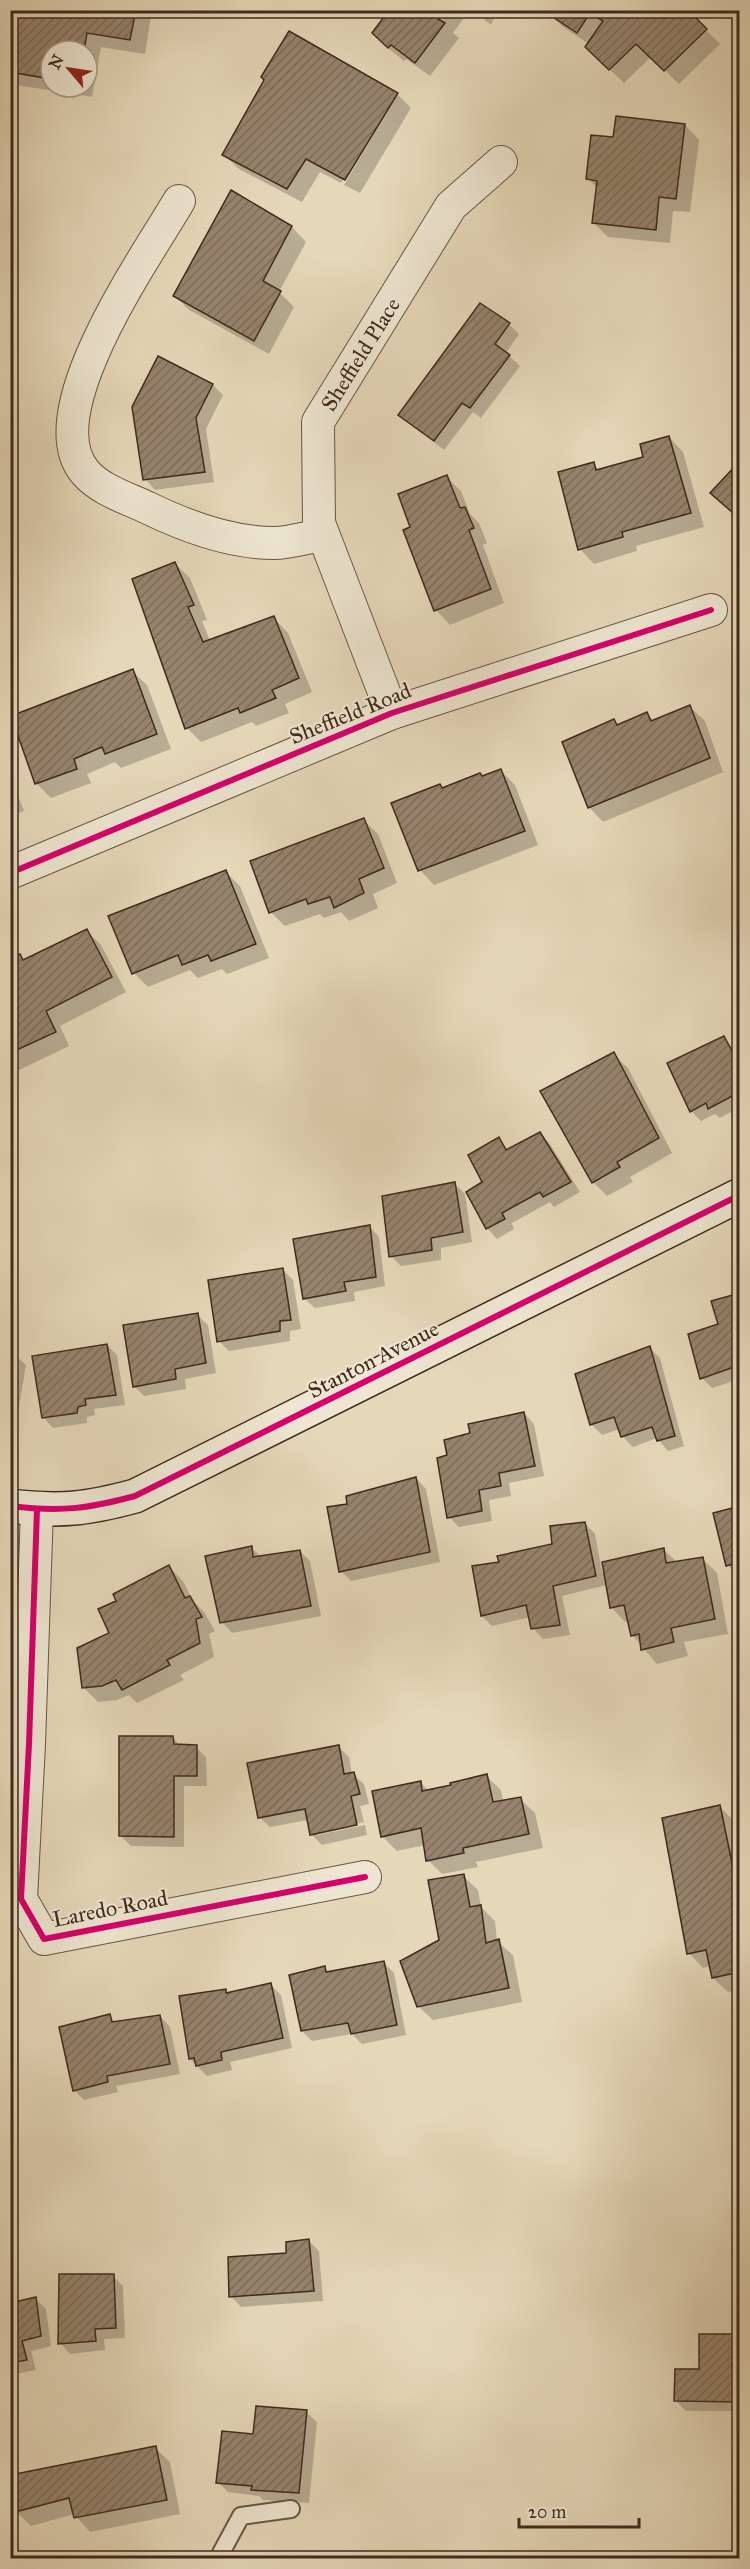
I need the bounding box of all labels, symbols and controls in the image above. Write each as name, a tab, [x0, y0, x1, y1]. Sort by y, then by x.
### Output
north arrow	[39, 39, 99, 99]
text: N	[45, 51, 68, 73]
street label: Sheffield Place	[315, 293, 406, 416]
street label: Sheffield Road	[285, 677, 415, 750]
street label: Stanton Avenue	[303, 1315, 443, 1404]
street label: Laredo Road	[50, 1884, 170, 1933]
scale bar	[519, 2491, 639, 2529]
text: 20 m	[528, 2501, 566, 2523]

